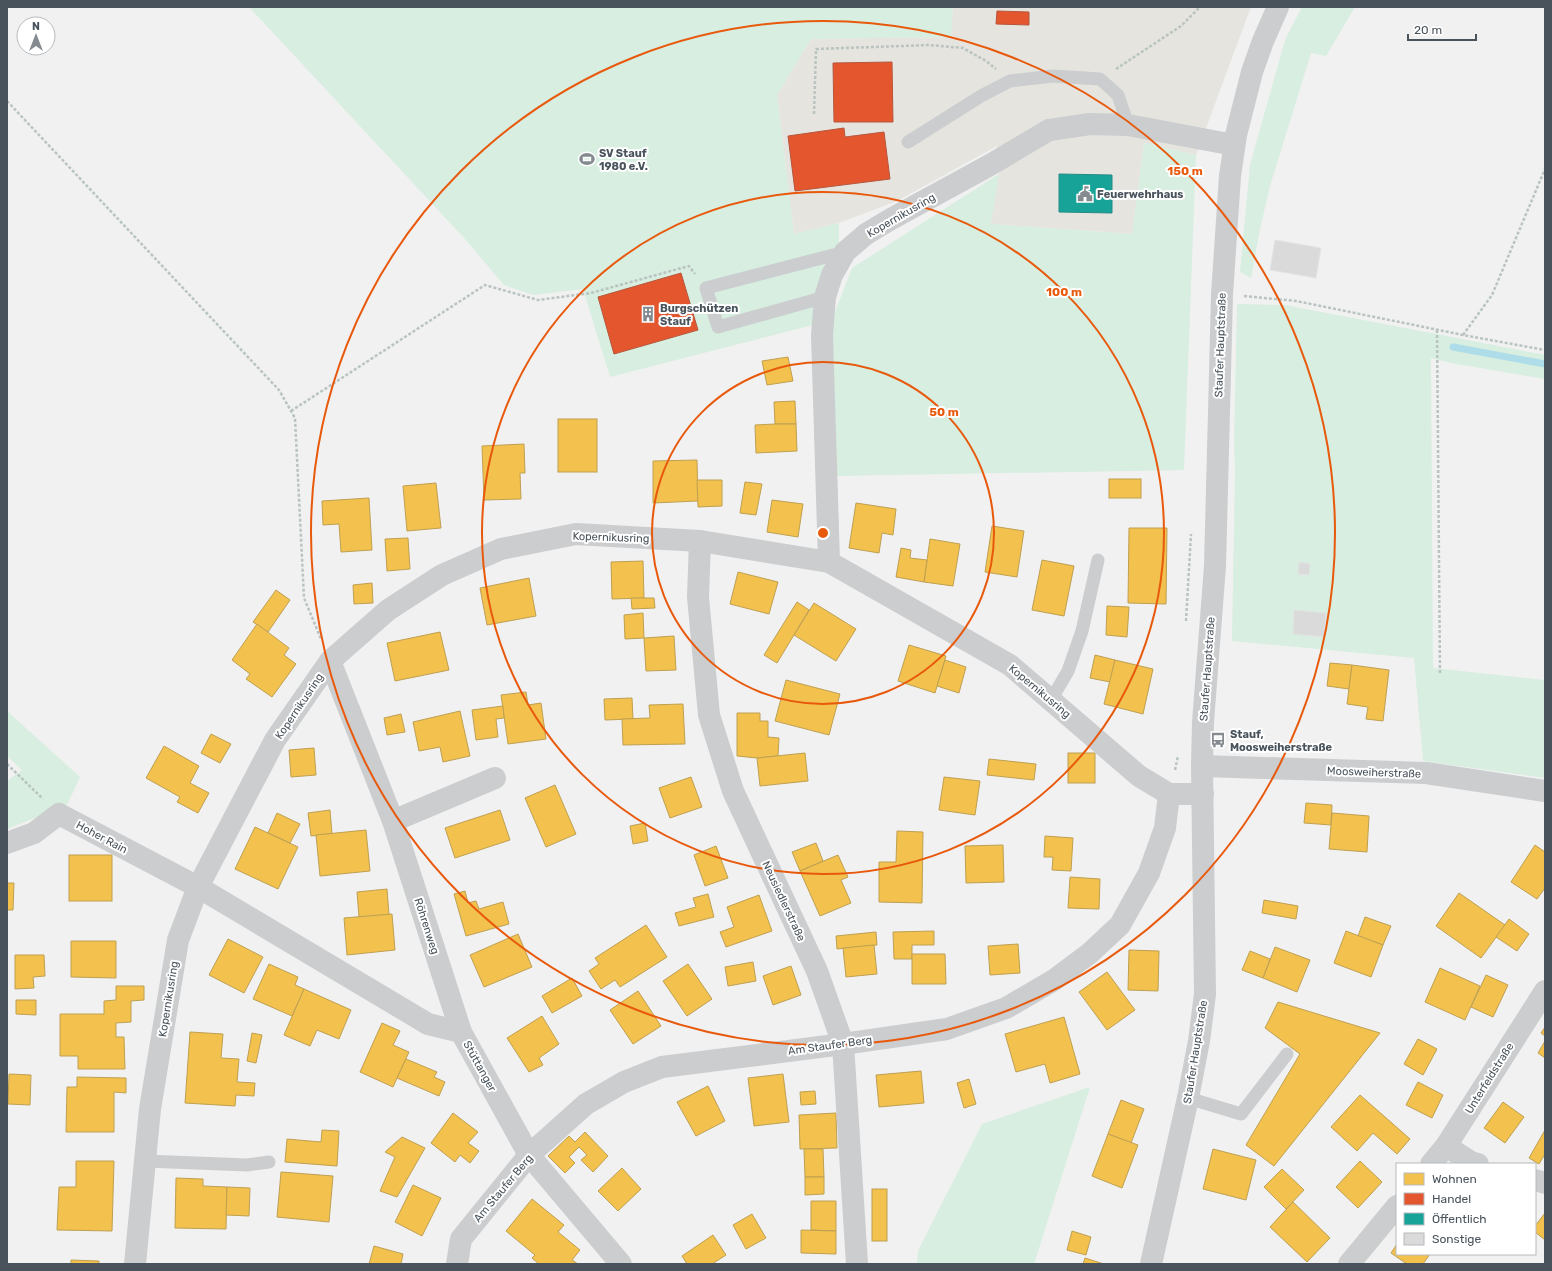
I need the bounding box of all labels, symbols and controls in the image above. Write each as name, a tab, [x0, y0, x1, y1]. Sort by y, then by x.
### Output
north arrow	[16, 16, 56, 56]
scale bar	[1408, 16, 1476, 42]
text: N	[32, 20, 40, 33]
text: 20 m	[1414, 23, 1442, 37]
place label: SV Stauf 1980 e.V.	[599, 147, 648, 173]
sports icon: SV Stauf 1980 e.V.	[578, 150, 596, 168]
text: 150 m	[1167, 164, 1203, 178]
public building icon: Feuerwehrhaus	[1076, 185, 1094, 203]
place label: Feuerwehrhaus	[1097, 188, 1183, 201]
street label: Kopernikusring	[865, 191, 938, 240]
text: 100 m	[1046, 285, 1082, 299]
street label: Staufer Hauptstraße	[1212, 292, 1229, 398]
place label: Burgschützen Stauf	[660, 302, 738, 328]
building icon: Burgschützen Stauf	[639, 305, 657, 323]
text: 50 m	[929, 405, 959, 419]
centre of rings	[816, 526, 830, 540]
street label: Kopernikusring	[572, 530, 650, 545]
street label: Staufer Hauptstraße	[1197, 616, 1218, 722]
street label: Kopernikusring	[1006, 662, 1073, 721]
street label: Kopernikusring	[273, 671, 326, 742]
place label: Stauf, Moosweiherstraße	[1230, 728, 1332, 754]
bus stop icon: Stauf, Moosweiherstraße	[1209, 731, 1227, 749]
street label: Moosweiherstraße	[1327, 764, 1421, 781]
street label: Hoher Rain	[74, 818, 130, 856]
street label: Neusiedlerstraße	[759, 859, 808, 943]
street label: Röhrenweg	[411, 896, 442, 956]
street label: Kopernikusring	[156, 960, 181, 1038]
street label: Staufer Hauptstraße	[1181, 999, 1210, 1105]
street label: Am Staufer Berg	[787, 1033, 873, 1058]
street label: Stüttanger	[460, 1039, 499, 1095]
street label: Unterfeldstraße	[1462, 1040, 1516, 1116]
street label: Am Staufer Berg	[471, 1152, 536, 1225]
legend	[1396, 1163, 1536, 1255]
text: Wohnen	[1432, 1172, 1477, 1186]
text: Handel	[1432, 1192, 1471, 1206]
text: Öffentlich	[1432, 1212, 1487, 1226]
text: Sonstige	[1432, 1232, 1481, 1246]

